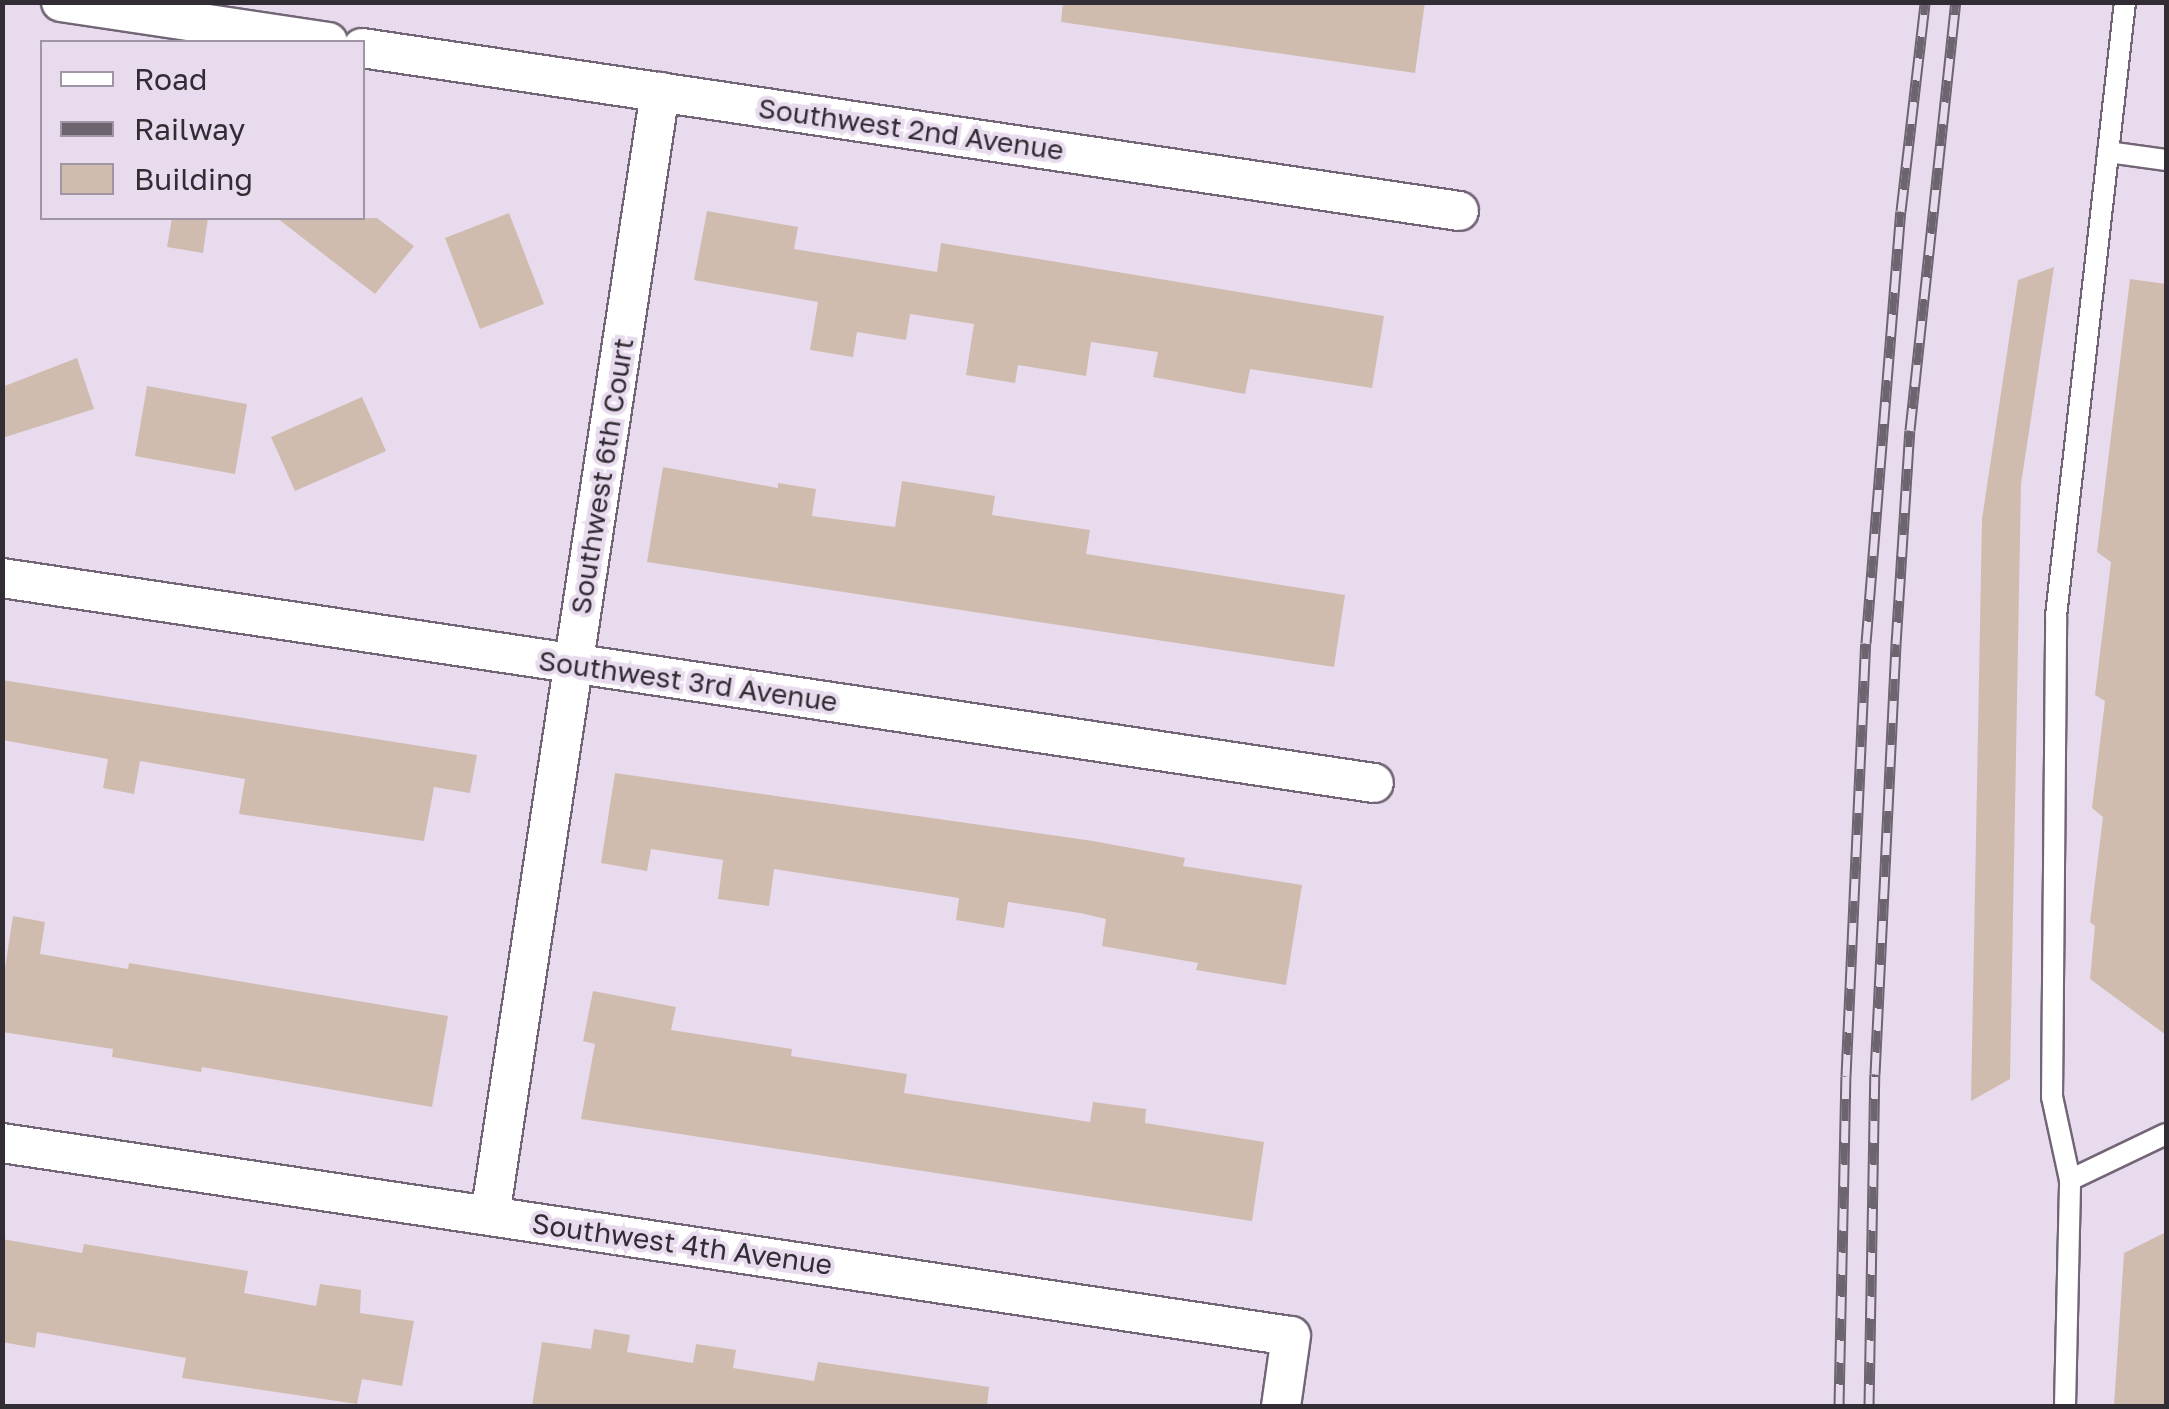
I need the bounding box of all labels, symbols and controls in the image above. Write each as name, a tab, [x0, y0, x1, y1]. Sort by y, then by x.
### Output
legend	[40, 40, 365, 220]
text: Road	[134, 61, 208, 97]
street label: Southwest 2nd Avenue	[756, 91, 1066, 167]
text: Railway	[134, 111, 245, 147]
text: Building	[134, 161, 253, 197]
street label: Southwest 6th Court	[564, 335, 640, 617]
street label: Southwest 3rd Avenue	[536, 643, 840, 719]
street label: Southwest 4th Avenue	[530, 1206, 834, 1282]

